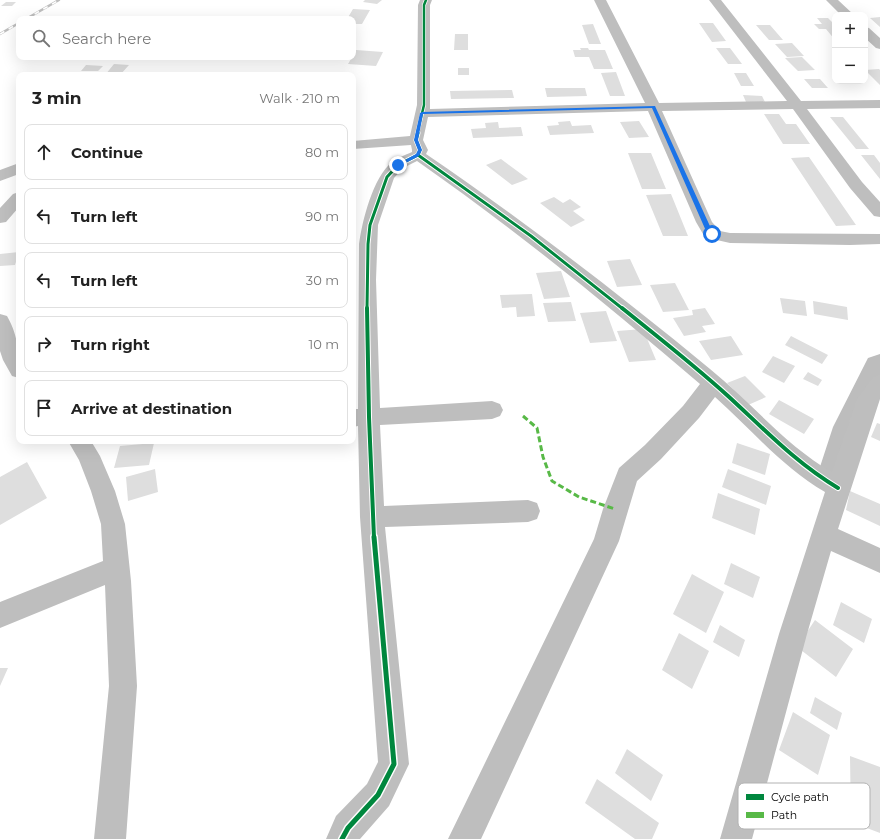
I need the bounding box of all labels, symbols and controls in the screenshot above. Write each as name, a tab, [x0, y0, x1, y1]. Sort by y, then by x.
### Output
map controls	[832, 12, 868, 84]
button: +	[832, 12, 868, 48]
search box	[16, 16, 356, 60]
icon: search	[30, 27, 52, 49]
text: Search here	[62, 29, 151, 48]
button: −	[832, 48, 868, 84]
text: 3 min	[32, 88, 82, 108]
text: Walk · 210 m	[259, 90, 340, 106]
icon: ahead	[33, 141, 55, 163]
text: Continue	[71, 143, 143, 162]
text: 80 m	[305, 144, 339, 160]
route end	[389, 156, 407, 174]
icon: left	[33, 205, 55, 227]
text: Turn left	[71, 207, 138, 226]
text: 90 m	[305, 208, 339, 224]
route start	[703, 225, 721, 243]
icon: left	[33, 269, 55, 291]
text: Turn left	[71, 271, 138, 290]
text: 30 m	[306, 272, 339, 288]
icon: right	[33, 333, 55, 355]
text: Turn right	[71, 335, 150, 354]
text: 10 m	[309, 336, 339, 352]
icon: arrive	[33, 397, 55, 419]
text: Arrive at destination	[71, 399, 232, 418]
legend	[738, 783, 870, 829]
text: Cycle path	[771, 790, 829, 804]
text: Path	[771, 808, 797, 822]

